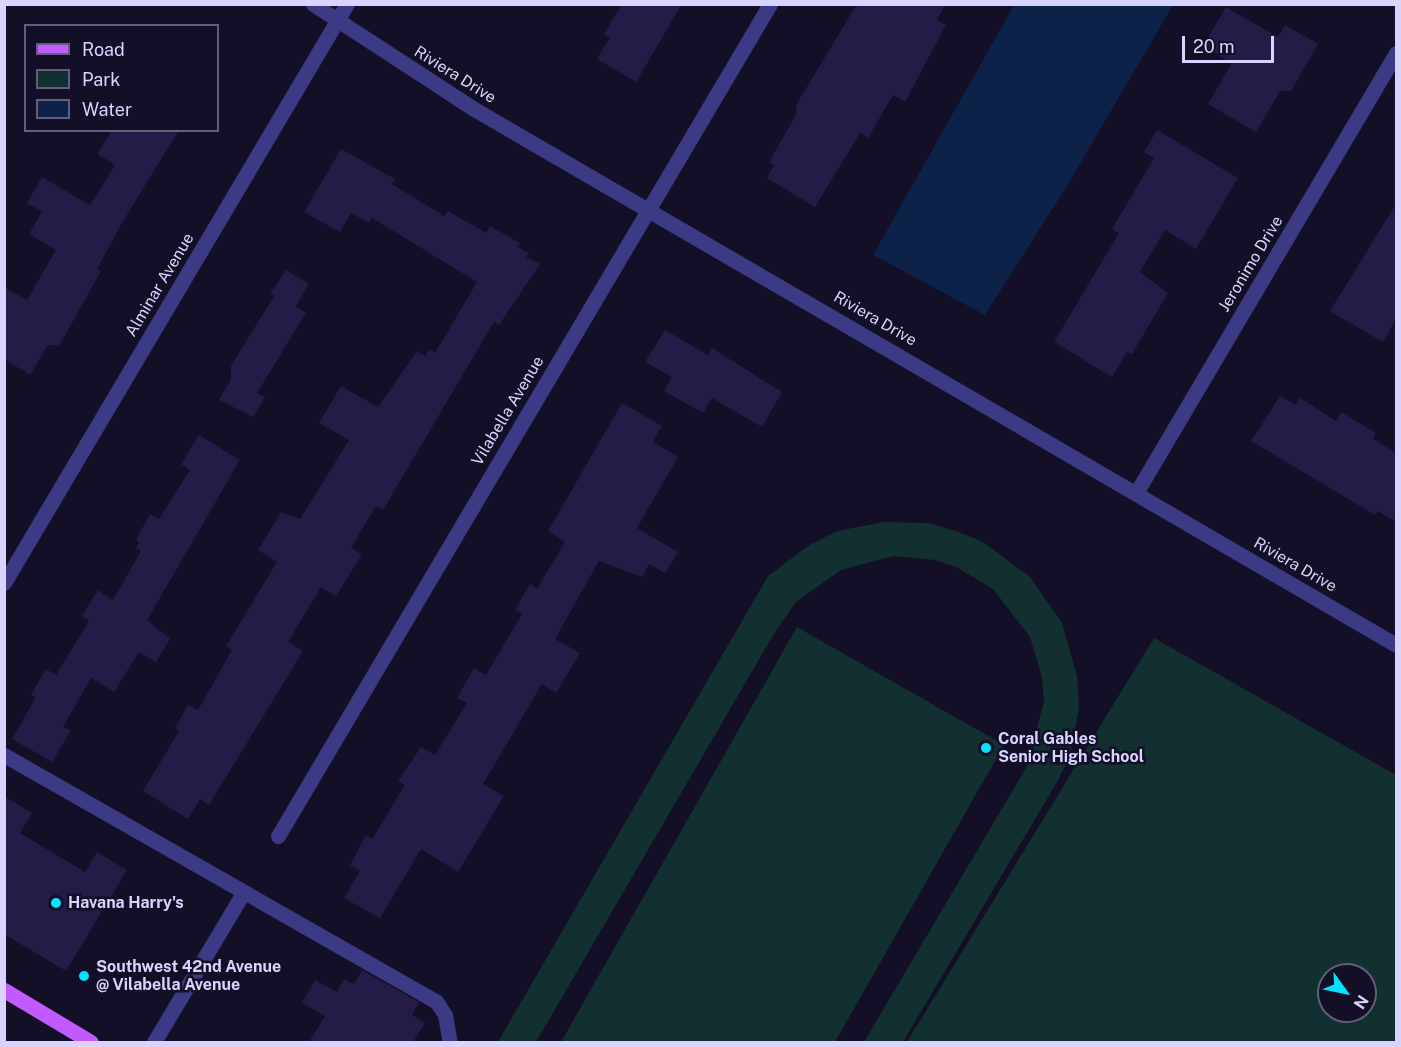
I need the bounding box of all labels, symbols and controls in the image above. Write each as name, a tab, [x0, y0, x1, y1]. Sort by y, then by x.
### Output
legend	[24, 24, 219, 132]
scale bar	[1185, 24, 1276, 62]
text: 20 m	[1193, 36, 1235, 57]
text: Road	[82, 39, 125, 60]
street label: Riviera Drive	[411, 42, 499, 108]
text: Park	[82, 69, 120, 90]
text: Water	[82, 99, 132, 120]
street label: Jeronimo Drive	[1215, 212, 1287, 316]
street label: Alminar Avenue	[122, 230, 198, 340]
street label: Riviera Drive	[830, 287, 920, 351]
street label: Vilabella Avenue	[468, 353, 548, 469]
street label: Riviera Drive	[1250, 533, 1340, 597]
place label: Coral Gables Senior High School	[998, 729, 1144, 767]
marker: Coral Gables Senior High School	[979, 741, 993, 755]
place label: Havana Harry's	[68, 893, 184, 913]
marker: Havana Harry's	[49, 896, 63, 910]
place label: Southwest 42nd Avenue @ Vilabella Avenue	[96, 957, 281, 995]
north arrow	[1317, 963, 1377, 1023]
marker: Southwest 42nd Avenue @ Vilabella Avenue	[77, 969, 91, 983]
text: N	[1349, 992, 1372, 1012]

